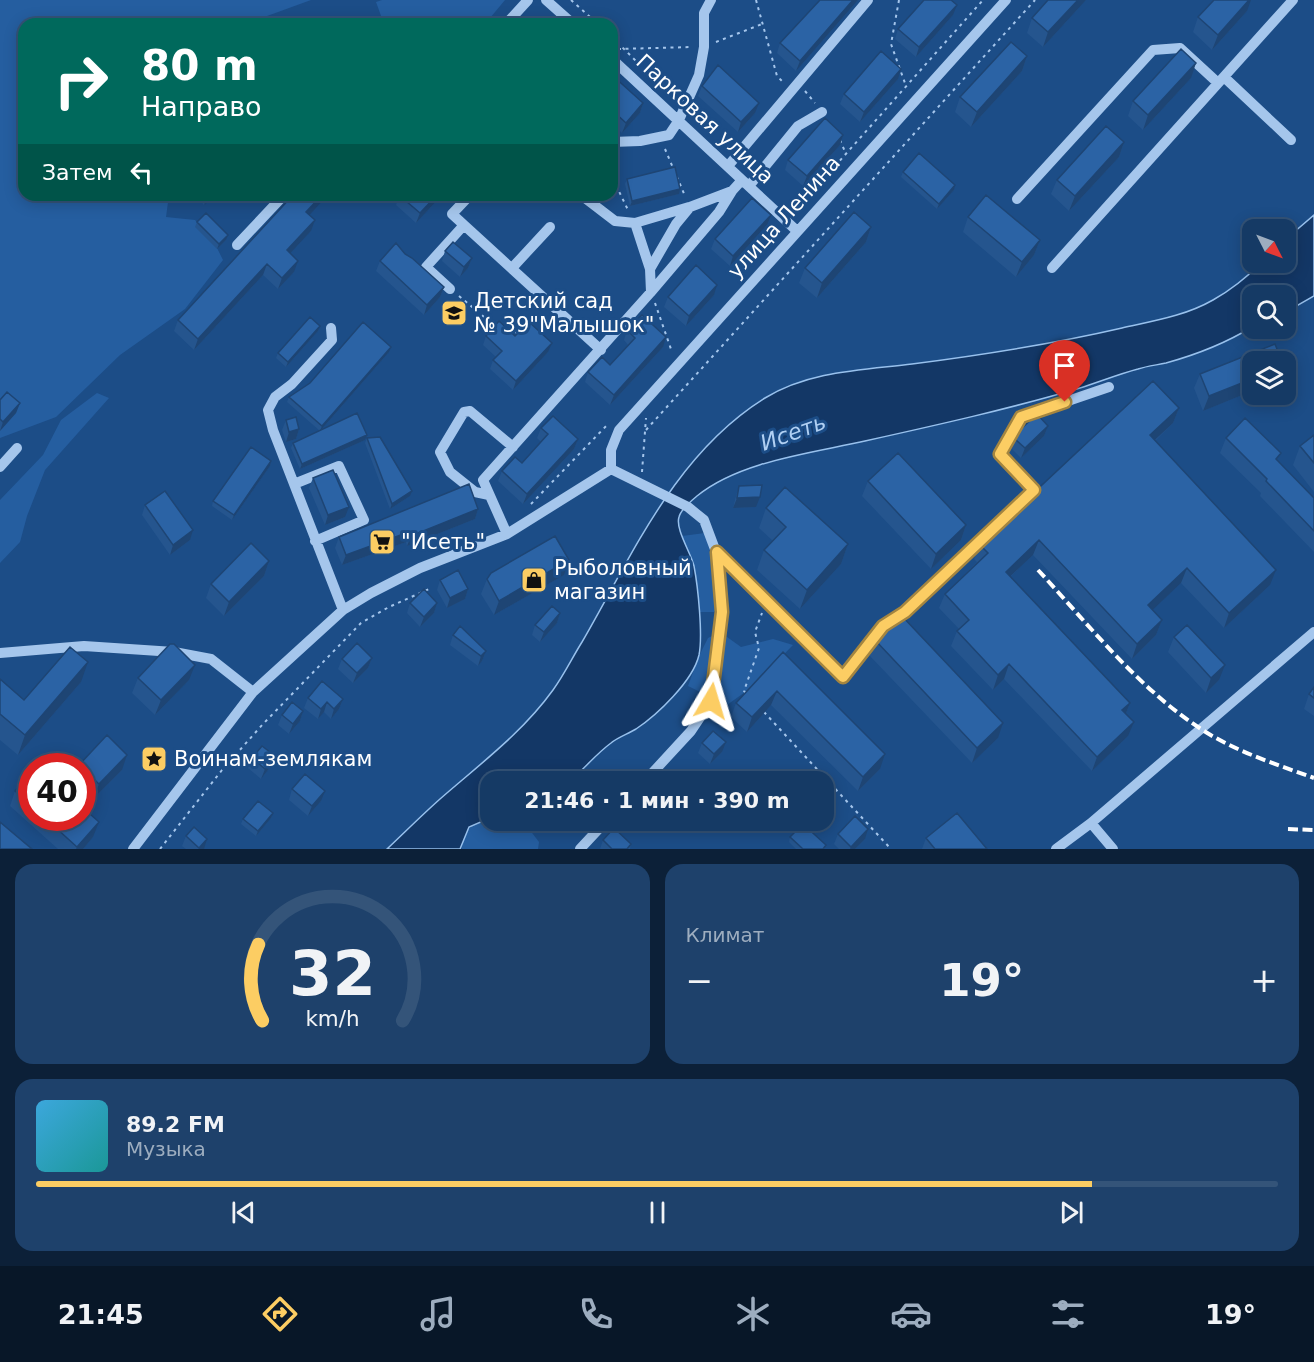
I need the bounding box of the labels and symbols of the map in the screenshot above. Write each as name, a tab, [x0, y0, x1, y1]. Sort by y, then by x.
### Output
street label: Парковая улица	[631, 49, 779, 189]
street label: улица Ленина	[723, 151, 845, 283]
north arrow	[1242, 219, 1296, 273]
place label: Детский сад № 39"Малышок"	[474, 289, 654, 337]
school or university icon: Детский сад № 39"Малышок"	[439, 298, 469, 328]
pin	[1039, 340, 1090, 402]
water label: Исеть	[757, 409, 829, 456]
supermarket icon: "Исеть"	[367, 527, 397, 557]
place label: "Исеть"	[401, 530, 485, 554]
place label: Рыболовный магазин	[554, 556, 692, 604]
shop icon: Рыболовный магазин	[519, 565, 549, 595]
position arrow	[679, 669, 743, 733]
place icon: Воинам-землякам	[139, 744, 169, 774]
place label: Воинам-землякам	[174, 747, 372, 771]
speed limit sign: 40	[18, 753, 96, 831]

